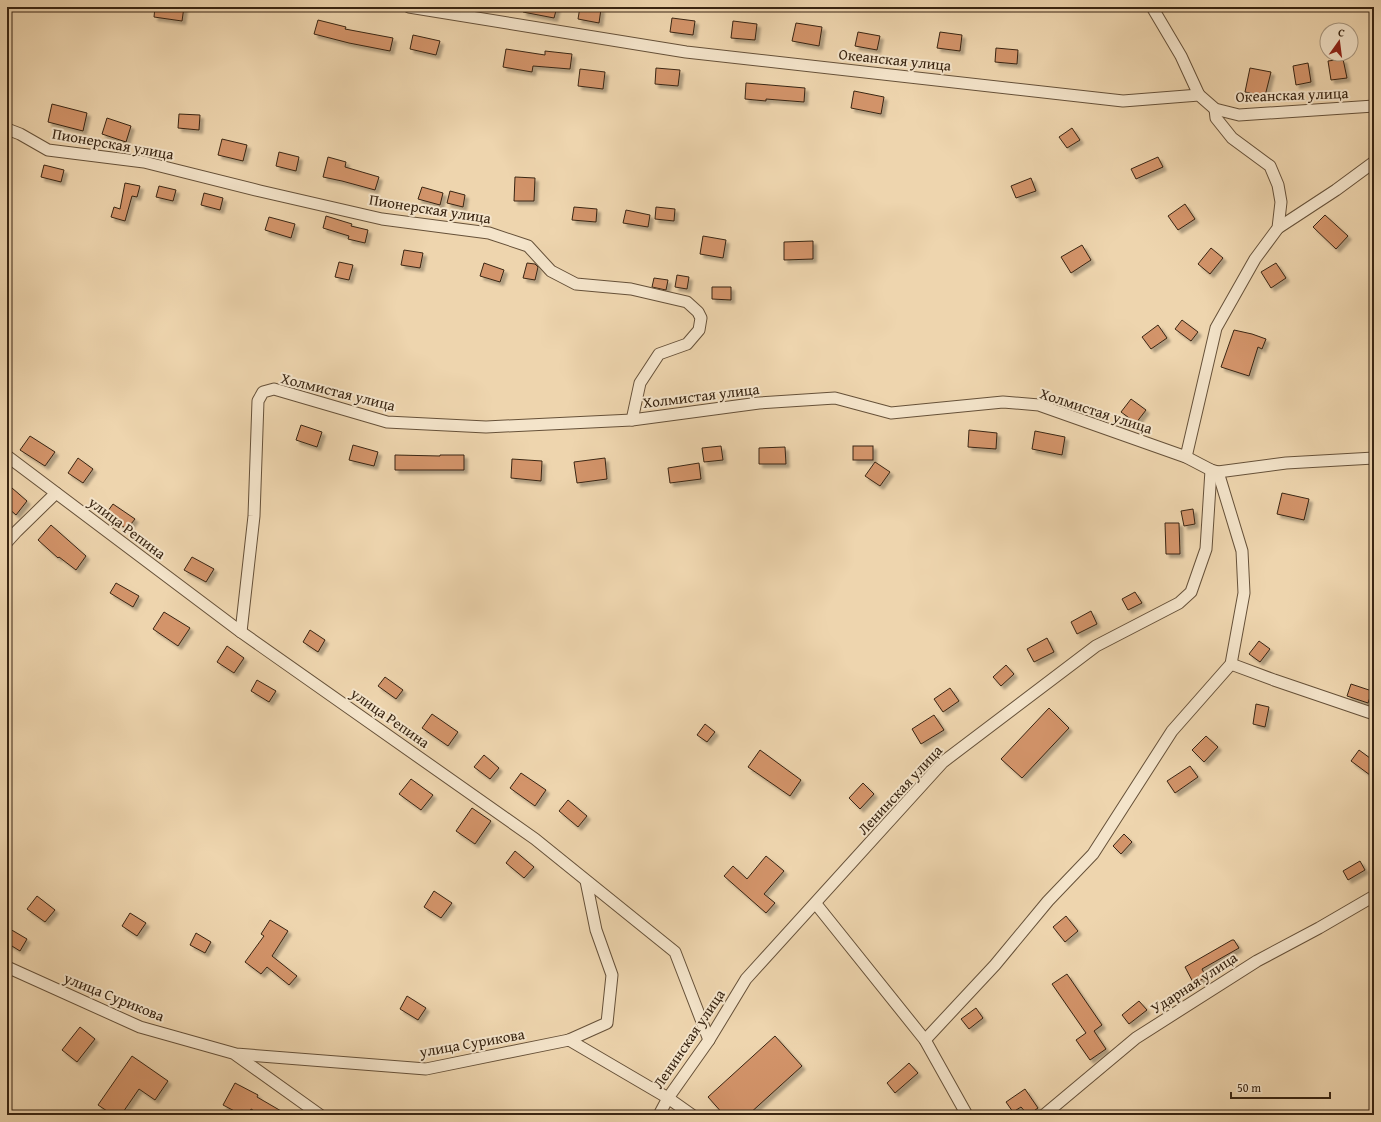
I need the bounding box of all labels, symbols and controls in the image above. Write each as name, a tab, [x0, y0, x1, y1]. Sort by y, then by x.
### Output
north arrow	[1319, 22, 1359, 62]
text: С	[1336, 24, 1346, 41]
street label: Океанская улица	[838, 43, 953, 76]
street label: Океанская улица	[1235, 82, 1350, 107]
street label: Пионерская улица	[51, 122, 176, 165]
street label: Пионерская улица	[368, 189, 493, 229]
street label: Холмистая улица	[279, 367, 398, 416]
street label: Холмистая улица	[641, 378, 761, 413]
street label: Холмистая улица	[1037, 382, 1156, 439]
street label: улица Репина	[83, 491, 171, 564]
street label: улица Репина	[346, 682, 435, 753]
street label: Ленинская улица	[852, 739, 947, 839]
street label: Ударная улица	[1146, 946, 1242, 1019]
street label: улица Сурикова	[60, 966, 168, 1027]
street label: Ленинская улица	[647, 984, 730, 1093]
street label: улица Сурикова	[417, 1023, 527, 1062]
scale bar	[1231, 1074, 1330, 1100]
text: 50 m	[1237, 1079, 1261, 1096]

